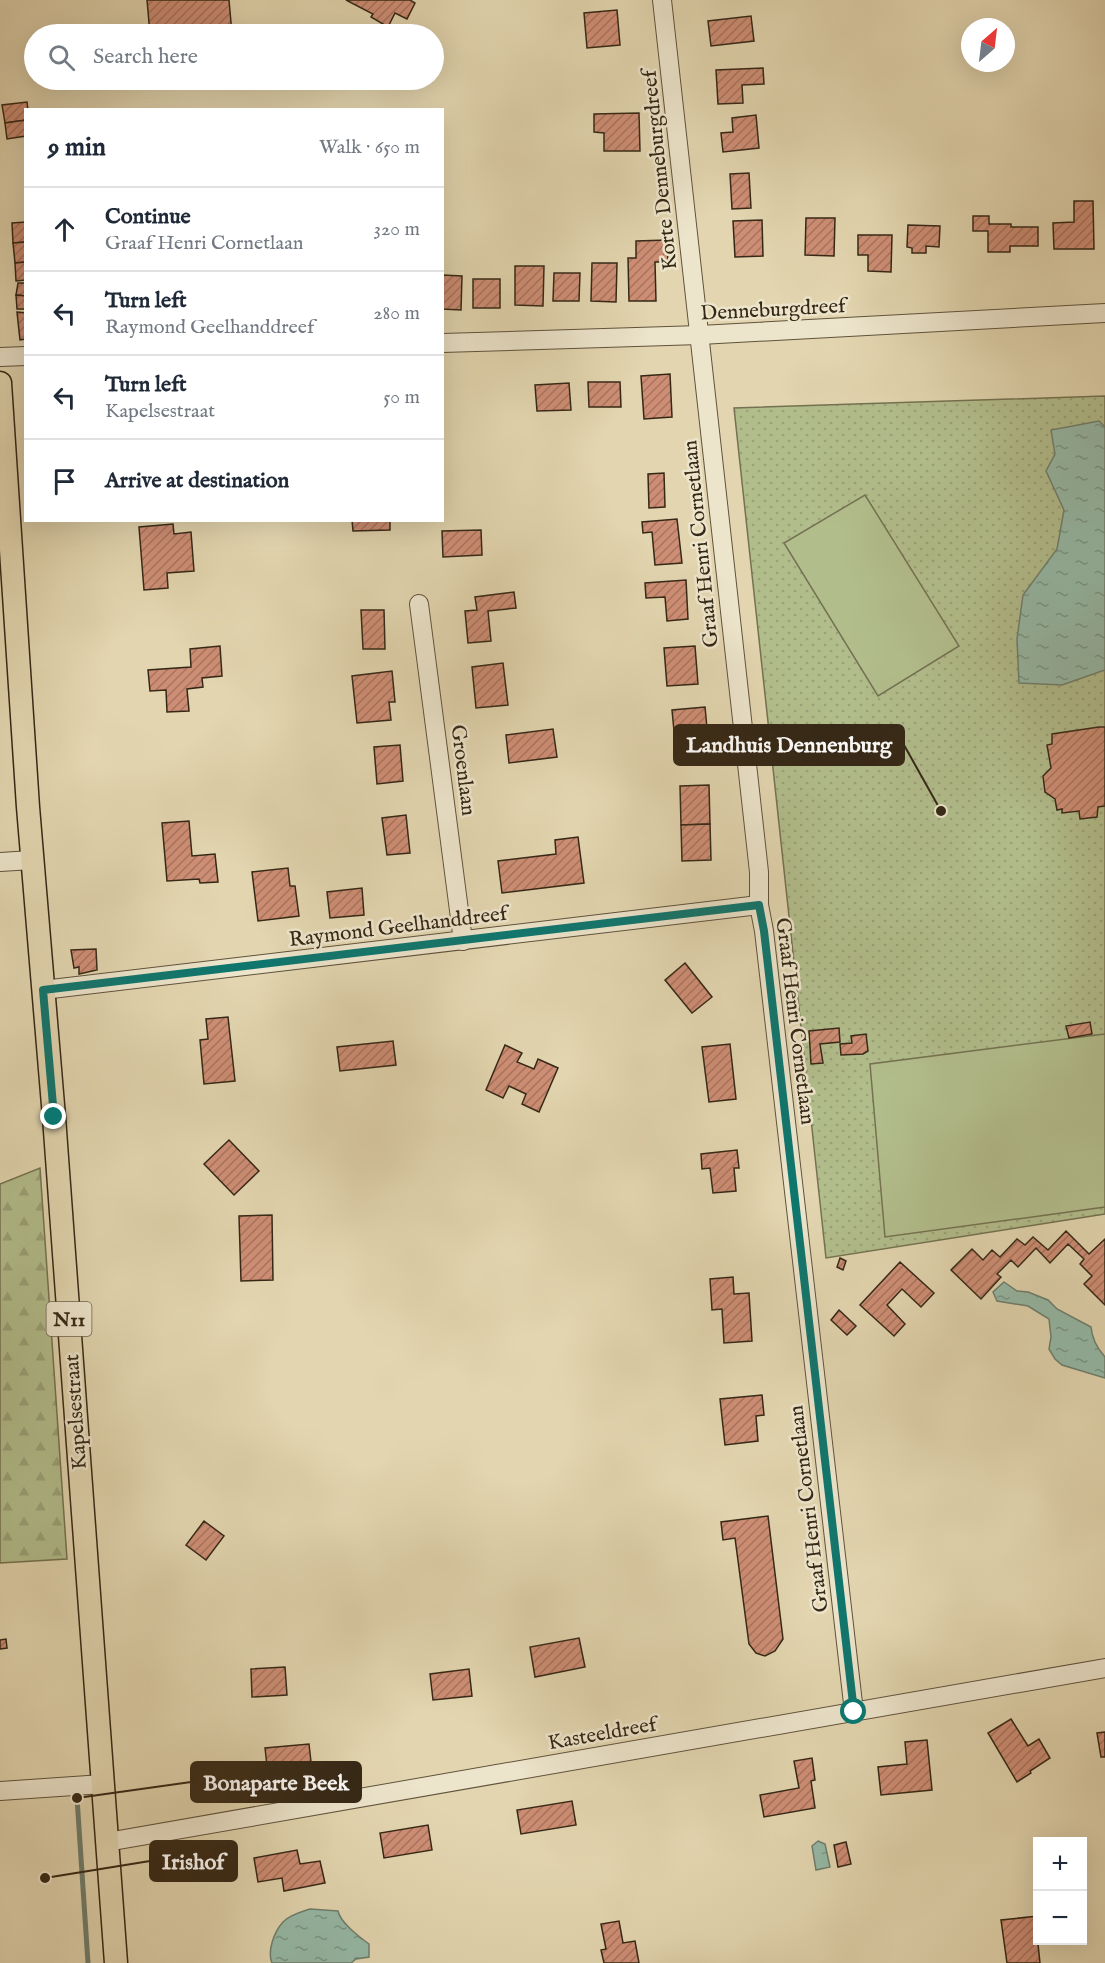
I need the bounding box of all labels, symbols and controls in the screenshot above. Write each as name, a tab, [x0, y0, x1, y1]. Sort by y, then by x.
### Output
north arrow	[961, 18, 1015, 72]
search box	[24, 24, 444, 90]
icon: search	[45, 41, 78, 74]
text: Search here	[93, 43, 198, 71]
street label: Korte Denneburgdreef	[636, 65, 684, 271]
text: 9 min	[48, 131, 106, 164]
text: Walk · 650 m	[319, 135, 420, 160]
text: Continue	[105, 203, 191, 231]
icon: ahead	[48, 213, 81, 246]
text: 320 m	[374, 217, 420, 242]
text: Graaf Henri Cornetlaan	[105, 231, 303, 256]
text: Turn left	[105, 287, 187, 315]
street label: Denneburgdreef	[700, 293, 850, 328]
icon: left	[48, 297, 81, 330]
text: 280 m	[373, 301, 420, 326]
text: Raymond Geelhanddreef	[105, 315, 314, 340]
text: Turn left	[105, 371, 187, 399]
icon: left	[48, 381, 81, 414]
text: 50 m	[383, 385, 420, 410]
text: Kapelsestraat	[105, 399, 215, 424]
street label: Graaf Henri Cornetlaan	[677, 439, 726, 649]
icon: arrive	[48, 465, 81, 498]
text: Arrive at destination	[105, 467, 289, 495]
street label: Groenlaan	[444, 723, 481, 817]
callout: Landhuis Dennenburg	[674, 725, 904, 765]
text: Landhuis Dennenburg	[686, 732, 893, 760]
street label: Raymond Geelhanddreef	[288, 900, 512, 954]
street label: Graaf Henri Cornetlaan	[768, 916, 821, 1126]
route end	[40, 1103, 66, 1129]
road number: N11	[46, 1302, 92, 1336]
street label: Kapelsestraat	[59, 1353, 94, 1471]
street label: Graaf Henri Cornetlaan	[783, 1404, 836, 1614]
route start	[840, 1698, 866, 1724]
street label: Kasteeldreef	[546, 1711, 662, 1757]
callout: Bonaparte Beek	[191, 1762, 361, 1802]
text: Bonaparte Beek	[203, 1770, 350, 1798]
map controls	[1033, 1837, 1087, 1945]
button: +	[1033, 1837, 1087, 1891]
callout: Irishof	[150, 1841, 237, 1881]
text: Irishof	[162, 1849, 228, 1877]
button: −	[1033, 1891, 1087, 1945]

